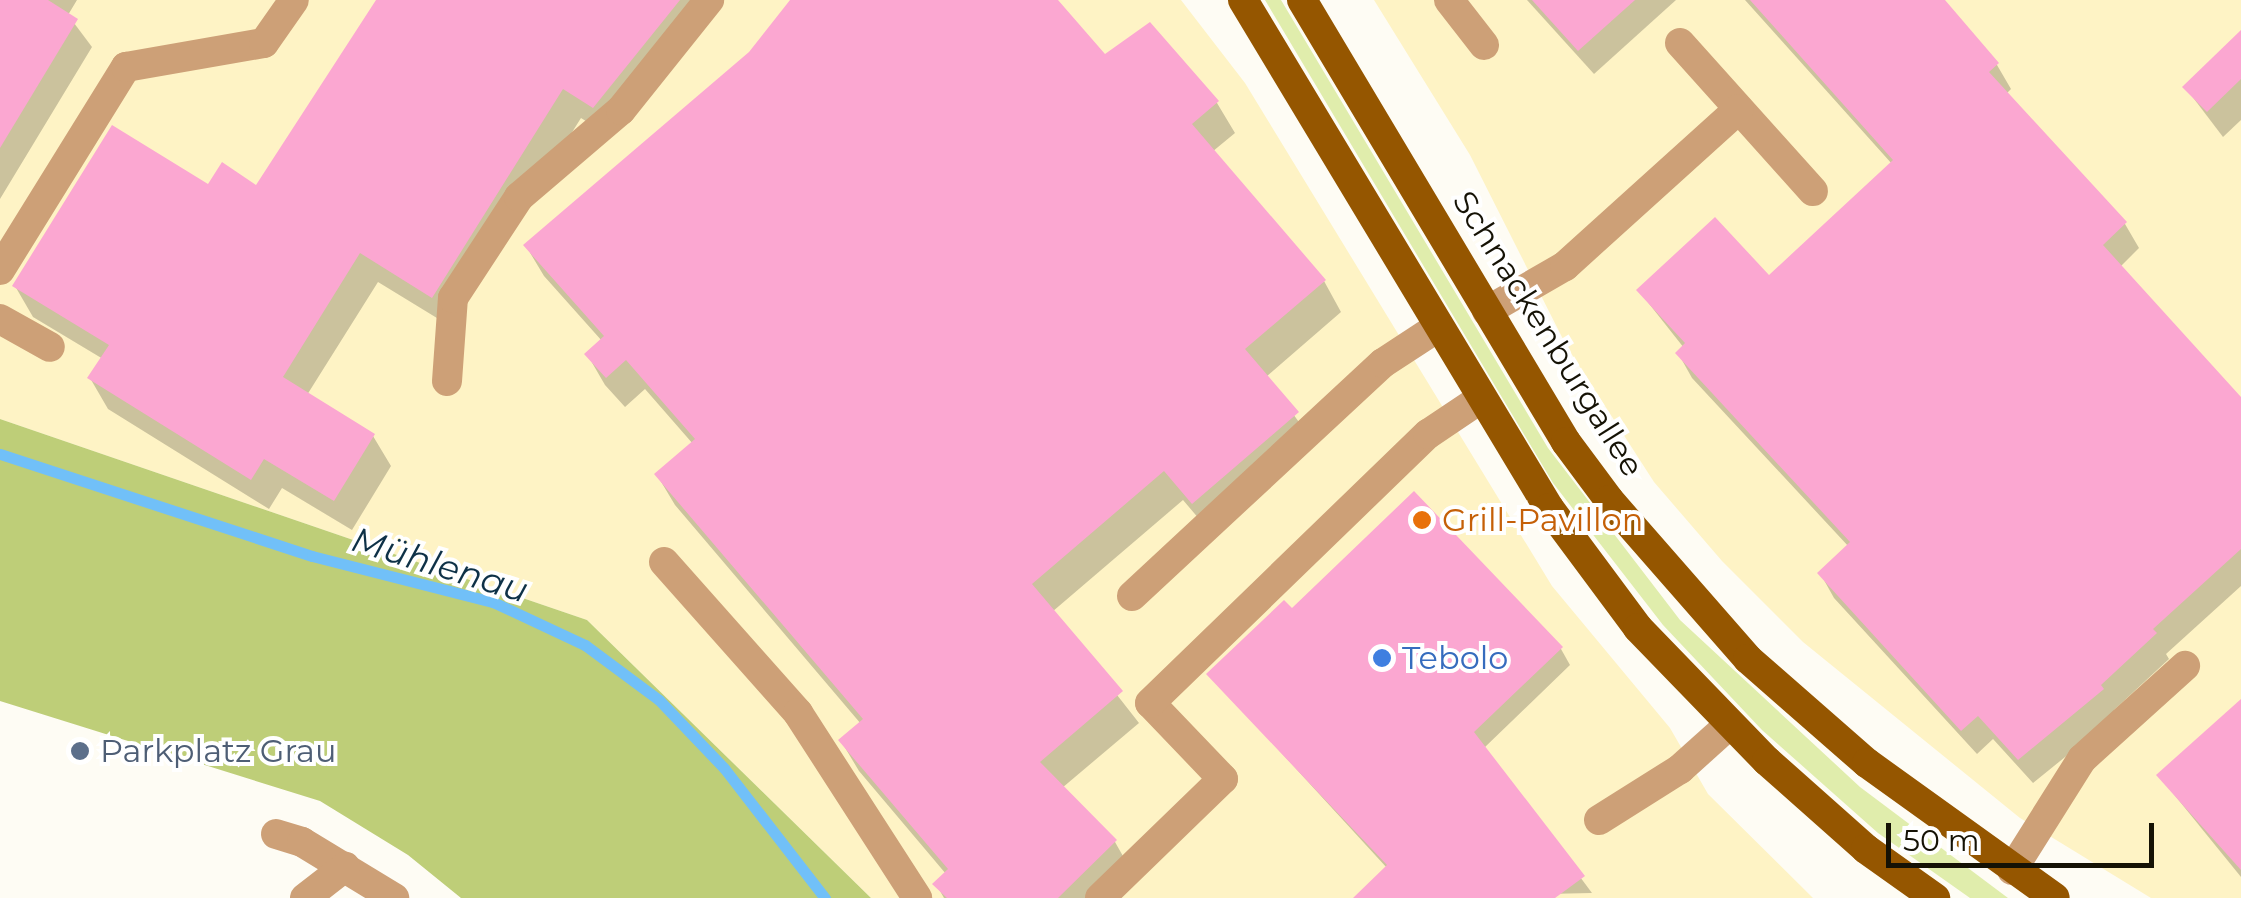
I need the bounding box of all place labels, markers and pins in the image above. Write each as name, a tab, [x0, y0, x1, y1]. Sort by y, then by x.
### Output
place label: Grill-Pavillon	[1442, 501, 1643, 539]
marker: Grill-Pavillon	[1411, 509, 1433, 531]
place label: Tebolo	[1402, 639, 1508, 677]
marker: Tebolo	[1371, 647, 1393, 669]
place label: Parkplatz Grau	[100, 732, 336, 770]
marker: Parkplatz Grau	[69, 740, 91, 762]

